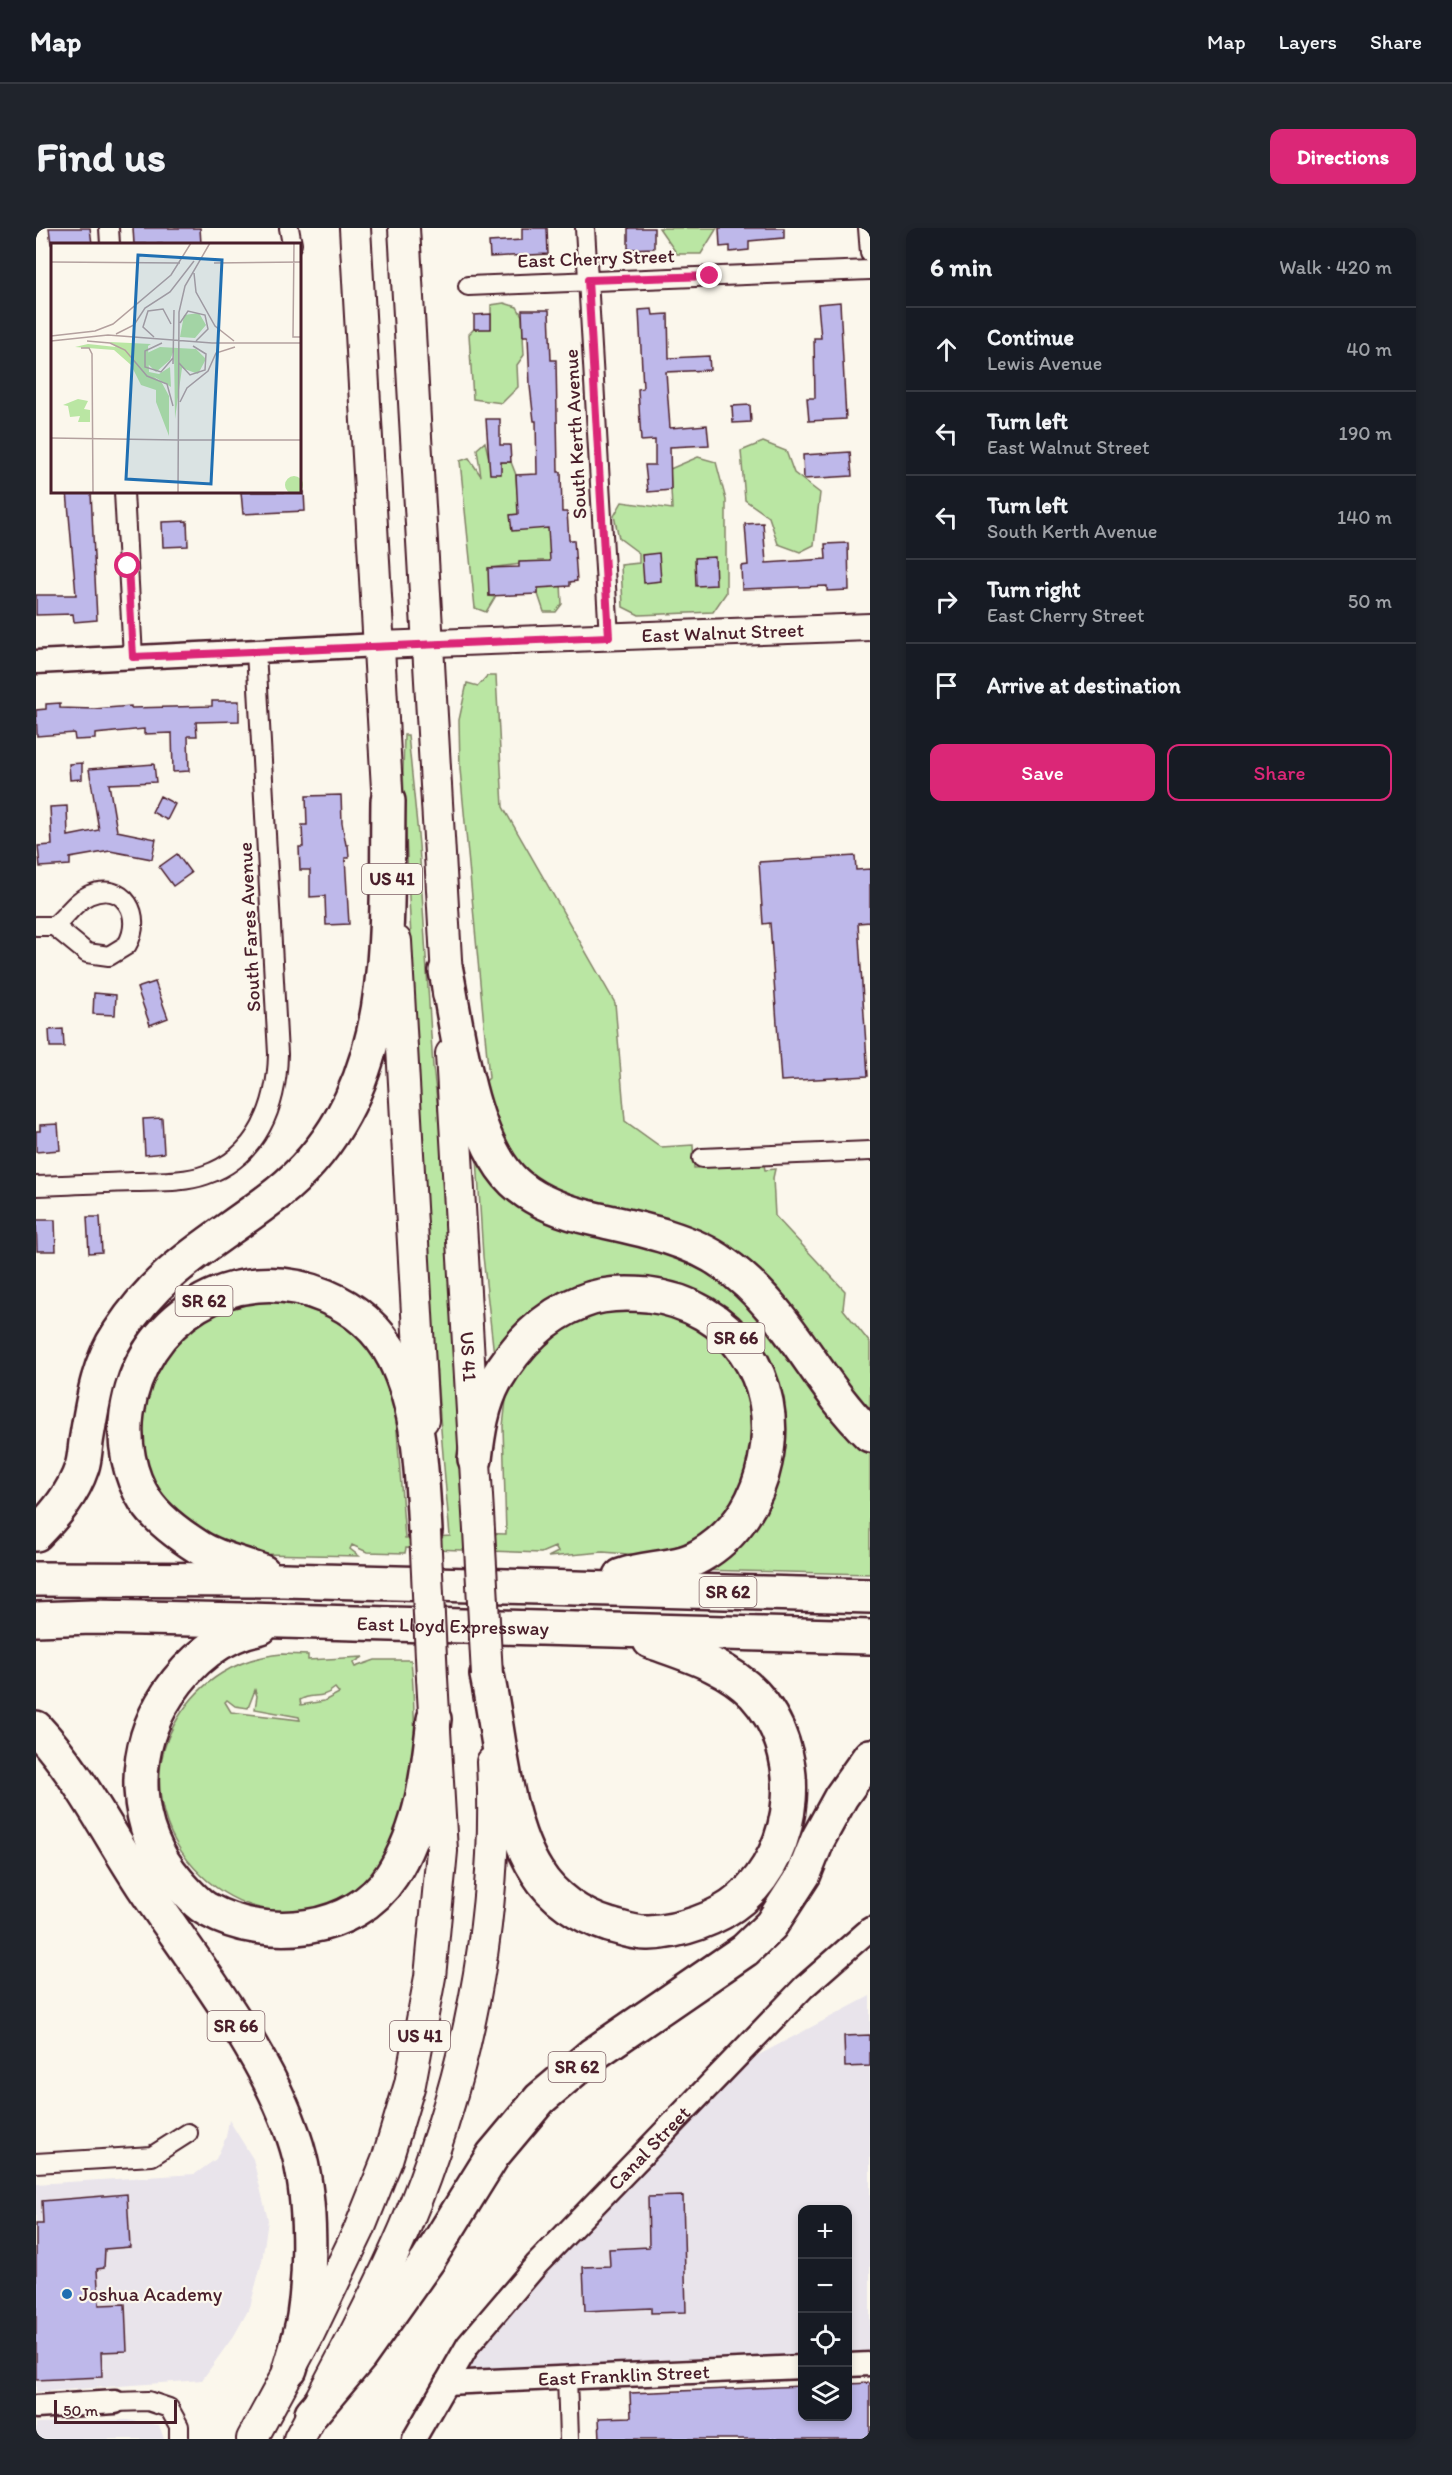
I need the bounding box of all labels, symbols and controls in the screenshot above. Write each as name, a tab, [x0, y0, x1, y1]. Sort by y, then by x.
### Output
text: Map	[30, 24, 81, 58]
text: Map	[1207, 29, 1246, 54]
text: Layers	[1279, 29, 1337, 54]
text: Share	[1370, 29, 1422, 54]
button: Directions	[1270, 129, 1416, 184]
text: Find us	[36, 131, 166, 182]
inset map	[51, 243, 302, 494]
street label: East Cherry Street	[517, 243, 675, 273]
text: 6 min	[930, 251, 992, 283]
text: Walk · 420 m	[1279, 255, 1392, 279]
route end	[696, 262, 722, 288]
text: Continue	[987, 324, 1074, 351]
icon: ahead	[930, 333, 963, 366]
text: 40 m	[1346, 337, 1392, 361]
street label: South Kerth Avenue	[559, 348, 591, 520]
text: Lewis Avenue	[987, 351, 1102, 375]
text: Turn left	[987, 408, 1068, 435]
icon: left	[930, 417, 963, 450]
text: 190 m	[1339, 421, 1392, 445]
text: East Walnut Street	[987, 435, 1150, 459]
text: Turn left	[987, 492, 1068, 519]
icon: left	[930, 501, 963, 534]
text: 140 m	[1337, 505, 1392, 529]
text: South Kerth Avenue	[987, 519, 1157, 543]
route start	[114, 552, 140, 578]
text: Turn right	[987, 576, 1081, 603]
icon: right	[930, 585, 963, 618]
text: 50 m	[1348, 589, 1392, 613]
text: East Cherry Street	[987, 603, 1145, 627]
street label: East Walnut Street	[641, 617, 805, 647]
icon: arrive	[930, 669, 963, 702]
text: Arrive at destination	[987, 672, 1181, 699]
button: Save	[930, 744, 1155, 801]
button: Share	[1167, 744, 1392, 801]
street label: South Fares Avenue	[233, 842, 265, 1012]
road number: US 41	[362, 864, 422, 894]
road number: SR 62	[176, 1286, 232, 1316]
road number: SR 66	[708, 1323, 764, 1353]
street label: US 41	[455, 1331, 482, 1382]
road number: SR 62	[700, 1577, 756, 1607]
street label: East Lloyd Expressway	[356, 1611, 550, 1640]
road number: SR 66	[208, 2011, 264, 2041]
road number: US 41	[390, 2021, 450, 2051]
road number: SR 62	[548, 2052, 606, 2082]
street label: Canal Street	[603, 2100, 695, 2195]
map controls	[798, 2205, 852, 2421]
button: +	[798, 2205, 852, 2259]
button: −	[798, 2259, 852, 2313]
place label: Joshua Academy	[79, 2282, 223, 2306]
marker: Joshua Academy	[60, 2287, 74, 2301]
button: locate	[798, 2313, 852, 2367]
street label: East Franklin Street	[537, 2359, 710, 2391]
button: layers	[798, 2367, 852, 2421]
scale bar	[54, 2397, 177, 2424]
text: 50 m	[63, 2401, 98, 2420]

